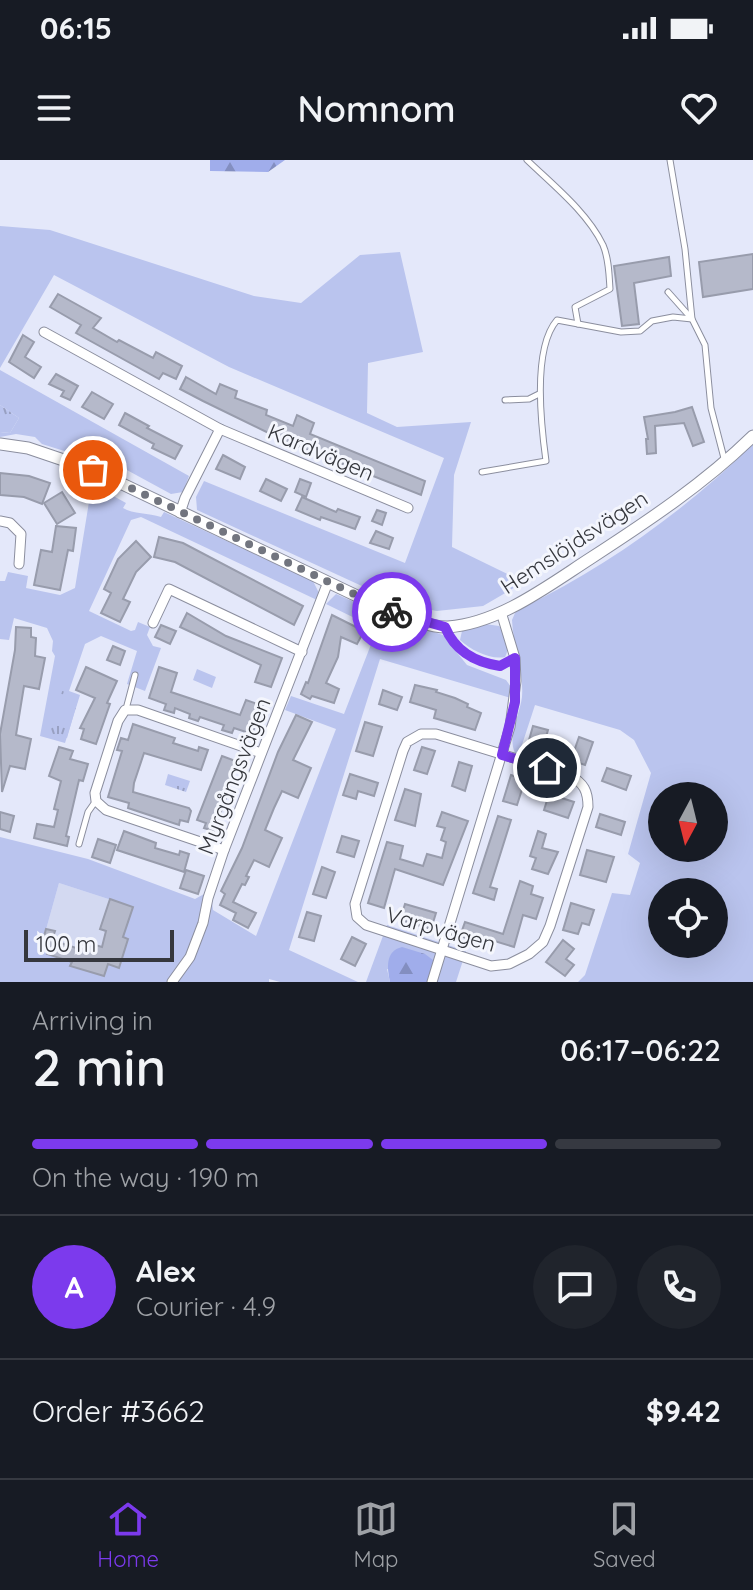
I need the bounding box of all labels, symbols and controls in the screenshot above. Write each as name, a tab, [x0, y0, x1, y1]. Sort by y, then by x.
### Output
text: 06:15	[40, 9, 112, 47]
icon: menu	[32, 86, 76, 130]
text: Nomnom	[297, 86, 456, 131]
icon: heart	[677, 86, 721, 130]
street label: Kardvägen	[264, 417, 378, 487]
pin	[59, 436, 127, 504]
icon: bag	[71, 448, 115, 492]
street label: Hemslöjdsvägen	[495, 484, 653, 600]
courier	[352, 572, 432, 652]
icon: bike	[370, 590, 414, 634]
street label: Myrgångsvägen	[191, 694, 277, 858]
pin	[513, 734, 581, 802]
icon: home	[525, 746, 569, 790]
north arrow	[648, 782, 728, 862]
map controls	[648, 782, 728, 958]
button: locate	[648, 878, 728, 958]
street label: Varpvägen	[383, 900, 499, 958]
scale bar	[24, 926, 174, 962]
text: 100 m	[36, 930, 96, 958]
text: Arriving in	[32, 1004, 153, 1037]
text: 06:17–06:22	[560, 1031, 721, 1069]
text: 2 min	[32, 1034, 166, 1099]
text: On the way · 190 m	[32, 1161, 259, 1194]
button: chat	[533, 1245, 617, 1329]
button: phone	[637, 1245, 721, 1329]
text: Alex	[136, 1252, 195, 1290]
text: A	[64, 1268, 84, 1306]
text: Courier · 4.9	[136, 1290, 276, 1323]
text: Order #3662	[32, 1392, 205, 1430]
text: $9.42	[646, 1392, 721, 1430]
tab: Home	[97, 1497, 159, 1573]
tab: Map	[354, 1497, 398, 1573]
tab: Saved	[593, 1497, 656, 1573]

